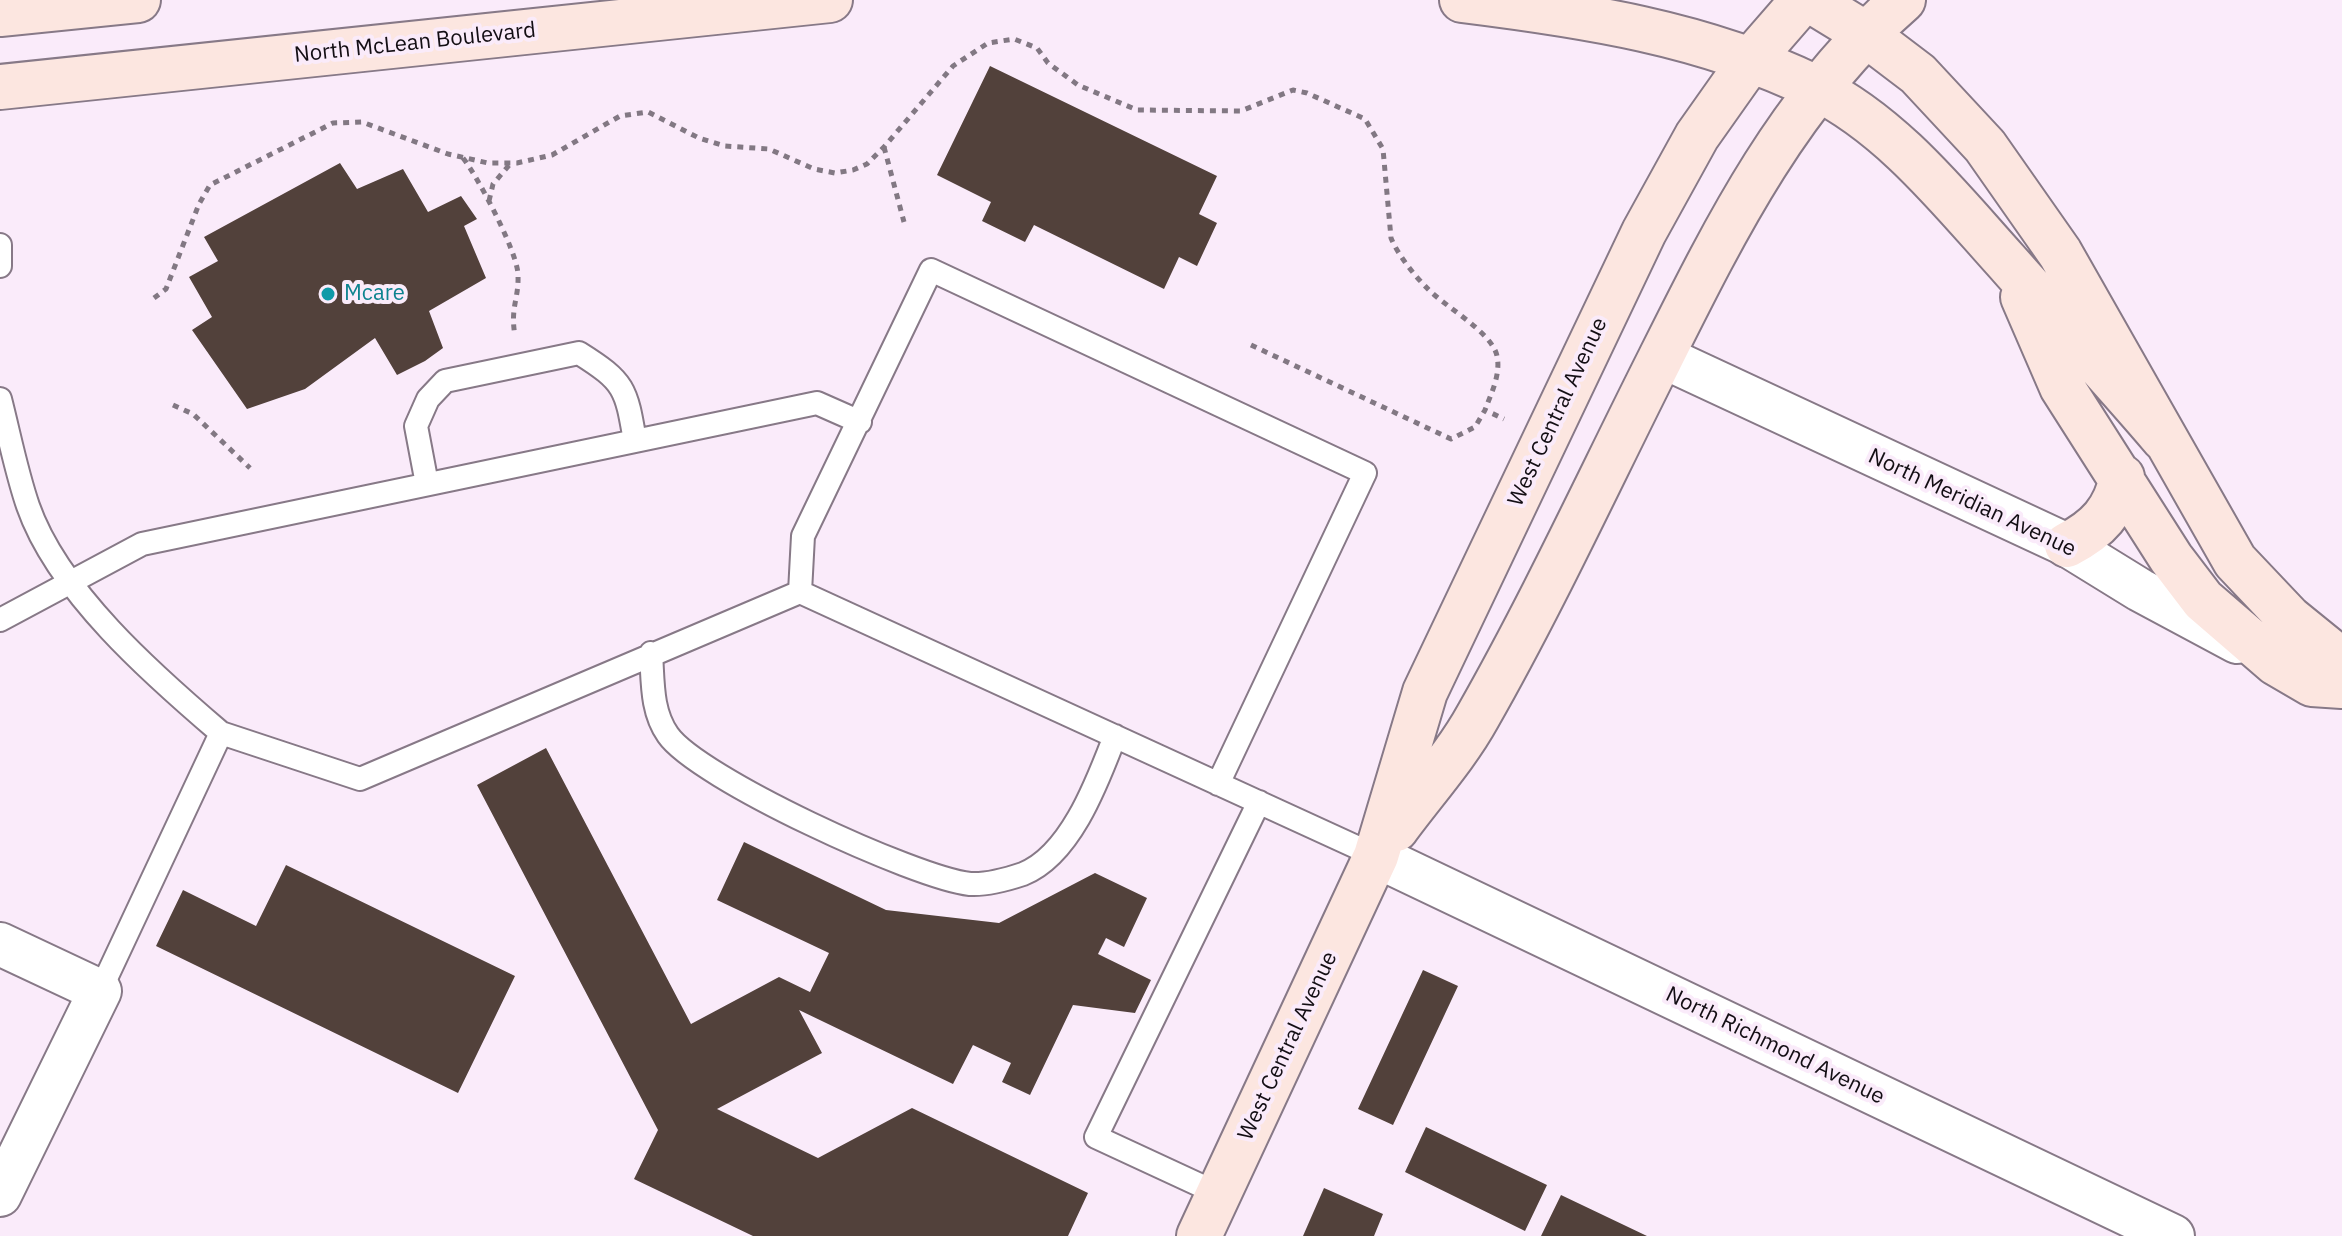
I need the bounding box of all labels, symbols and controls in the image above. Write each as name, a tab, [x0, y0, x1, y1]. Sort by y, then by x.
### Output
street label: North McLean Boulevard	[293, 17, 537, 69]
place label: Mcare	[344, 281, 405, 307]
marker: Mcare	[319, 285, 337, 303]
street label: West Central Avenue	[1503, 313, 1613, 511]
street label: North Meridian Avenue	[1864, 443, 2080, 563]
street label: West Central Avenue	[1233, 947, 1343, 1145]
street label: North Richmond Avenue	[1661, 982, 1889, 1110]

